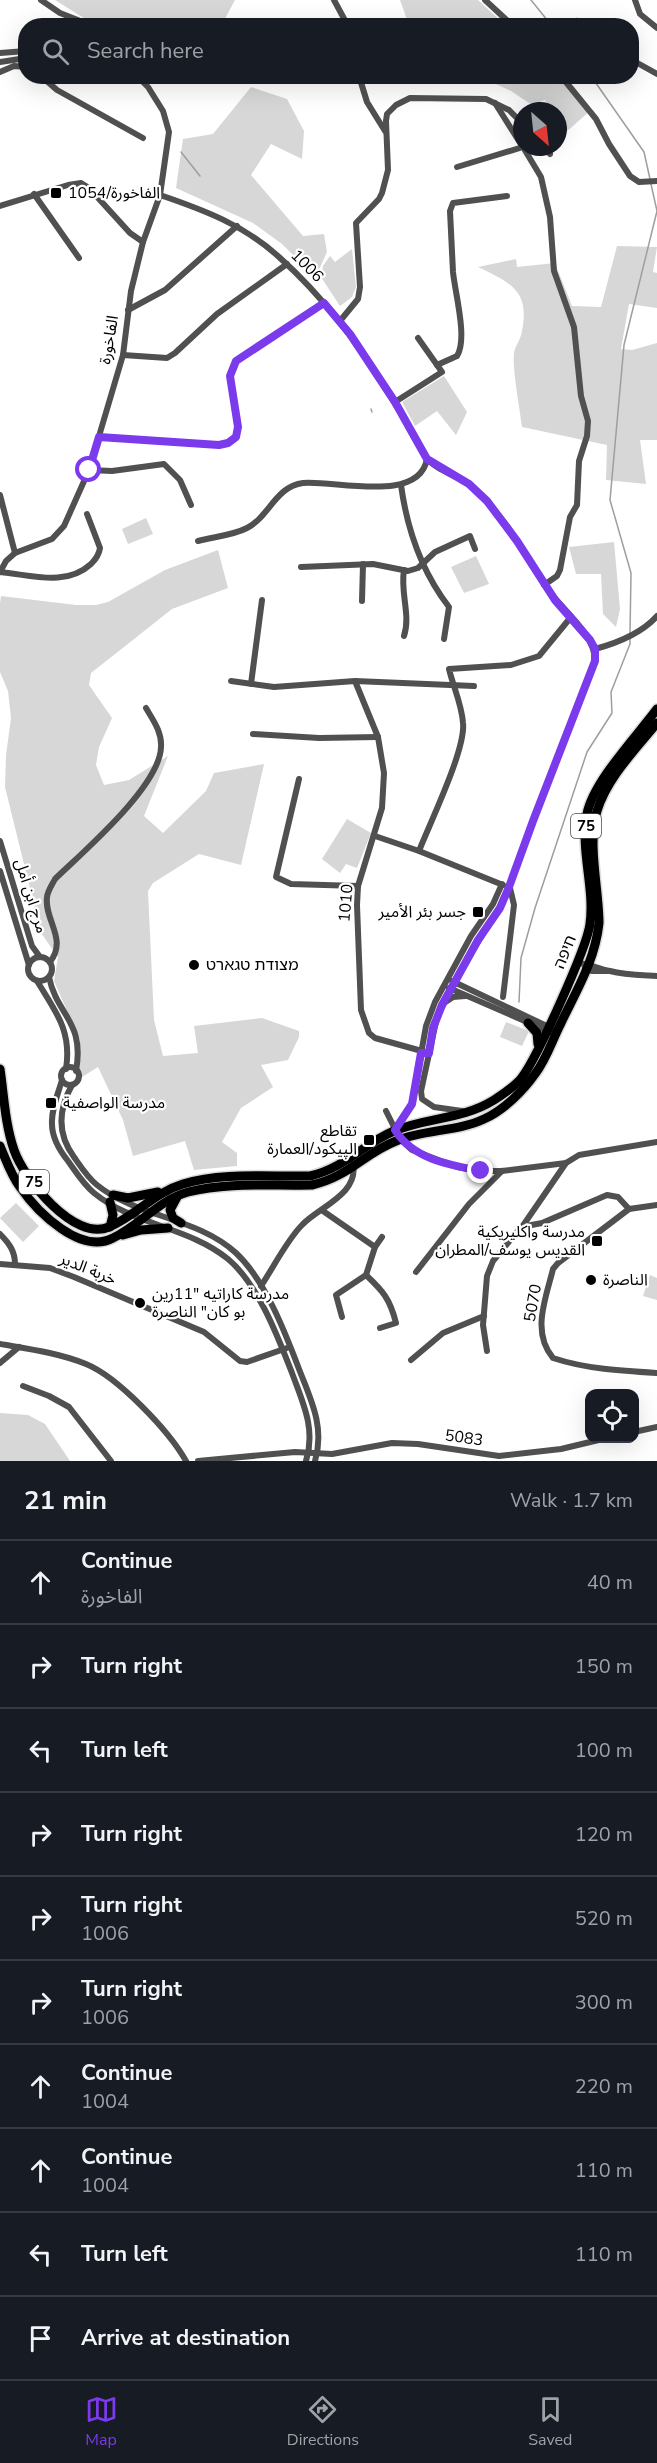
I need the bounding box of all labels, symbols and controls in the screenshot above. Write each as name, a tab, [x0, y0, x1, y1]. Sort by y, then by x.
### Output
search box	[18, 18, 639, 84]
icon: search	[39, 35, 72, 68]
text: Search here	[87, 36, 204, 66]
north arrow	[513, 102, 567, 156]
place label: الفاخورة/1054	[68, 182, 160, 204]
marker: الفاخورة/1054	[49, 186, 63, 200]
street label: 1006	[286, 245, 328, 287]
street label: الفاخورة	[94, 314, 124, 366]
route start	[75, 456, 101, 482]
road number: 75	[571, 814, 601, 838]
street label: مرج ابن أمل	[8, 856, 53, 936]
street label: 1010	[333, 883, 359, 923]
place label: جسر بئر الأمير	[377, 901, 466, 923]
marker: جسر بئر الأمير	[471, 905, 485, 919]
street label: חיפה	[548, 932, 582, 972]
place label: מצודת טגארט	[206, 954, 298, 976]
marker: מצודת טגארט	[187, 958, 201, 972]
place label: مدرسة الواصفية	[63, 1092, 165, 1114]
marker: مدرسة الواصفية	[44, 1096, 58, 1110]
place label: تقاطع الپيكود/العمارة	[267, 1120, 357, 1160]
marker: تقاطع الپيكود/العمارة	[362, 1133, 376, 1147]
route end	[467, 1157, 493, 1183]
road number: 75	[19, 1170, 49, 1194]
place label: مدرسة واكليريكية القديس يوسف/المطران	[435, 1221, 585, 1261]
marker: مدرسة واكليريكية القديس يوسف/المطران	[590, 1234, 604, 1248]
street label: خربة الدير	[56, 1247, 120, 1290]
place label: الناصرة	[603, 1269, 648, 1291]
marker: الناصرة	[584, 1273, 598, 1287]
street label: 5070	[519, 1282, 547, 1324]
place label: مدرسة كاراتيه "11رين بو كان" الناصرة	[152, 1283, 289, 1323]
marker: مدرسة كاراتيه "11رين بو كان" الناصرة	[133, 1296, 147, 1310]
map controls	[585, 1389, 639, 1443]
button: locate	[585, 1389, 639, 1443]
street label: 5083	[443, 1424, 485, 1452]
text: 21 min	[24, 1483, 107, 1518]
text: Walk · 1.7 km	[510, 1487, 633, 1514]
text: Continue	[81, 1546, 172, 1576]
icon: ahead	[24, 1566, 57, 1599]
text: 40 m	[587, 1569, 633, 1596]
text: الفاخورة	[81, 1583, 143, 1610]
icon: right	[24, 1650, 57, 1683]
text: Turn right	[81, 1651, 182, 1681]
text: 150 m	[575, 1653, 633, 1680]
icon: left	[24, 1734, 57, 1767]
text: Turn left	[81, 1735, 168, 1765]
text: 100 m	[575, 1737, 633, 1764]
icon: right	[24, 1818, 57, 1851]
text: Turn right	[81, 1819, 182, 1849]
text: 120 m	[575, 1821, 633, 1848]
text: Turn right	[81, 1890, 182, 1920]
icon: right	[24, 1902, 57, 1935]
text: 520 m	[575, 1905, 633, 1932]
text: 1006	[81, 1920, 129, 1947]
text: Turn right	[81, 1974, 182, 2004]
icon: right	[24, 1986, 57, 2019]
text: 300 m	[575, 1989, 633, 2016]
text: 1006	[81, 2004, 129, 2031]
text: Continue	[81, 2058, 172, 2088]
icon: ahead	[24, 2070, 57, 2103]
text: 220 m	[575, 2073, 633, 2100]
text: 1004	[81, 2088, 129, 2115]
text: Continue	[81, 2142, 172, 2172]
icon: ahead	[24, 2154, 57, 2187]
text: 110 m	[575, 2157, 633, 2184]
text: 1004	[81, 2172, 129, 2199]
icon: left	[24, 2238, 57, 2271]
text: Turn left	[81, 2239, 168, 2269]
text: 110 m	[575, 2241, 633, 2268]
icon: arrive	[24, 2322, 57, 2355]
text: Arrive at destination	[81, 2323, 290, 2353]
tab: Map	[85, 2393, 118, 2451]
tab: Directions	[287, 2393, 359, 2451]
tab: Saved	[528, 2393, 572, 2451]

